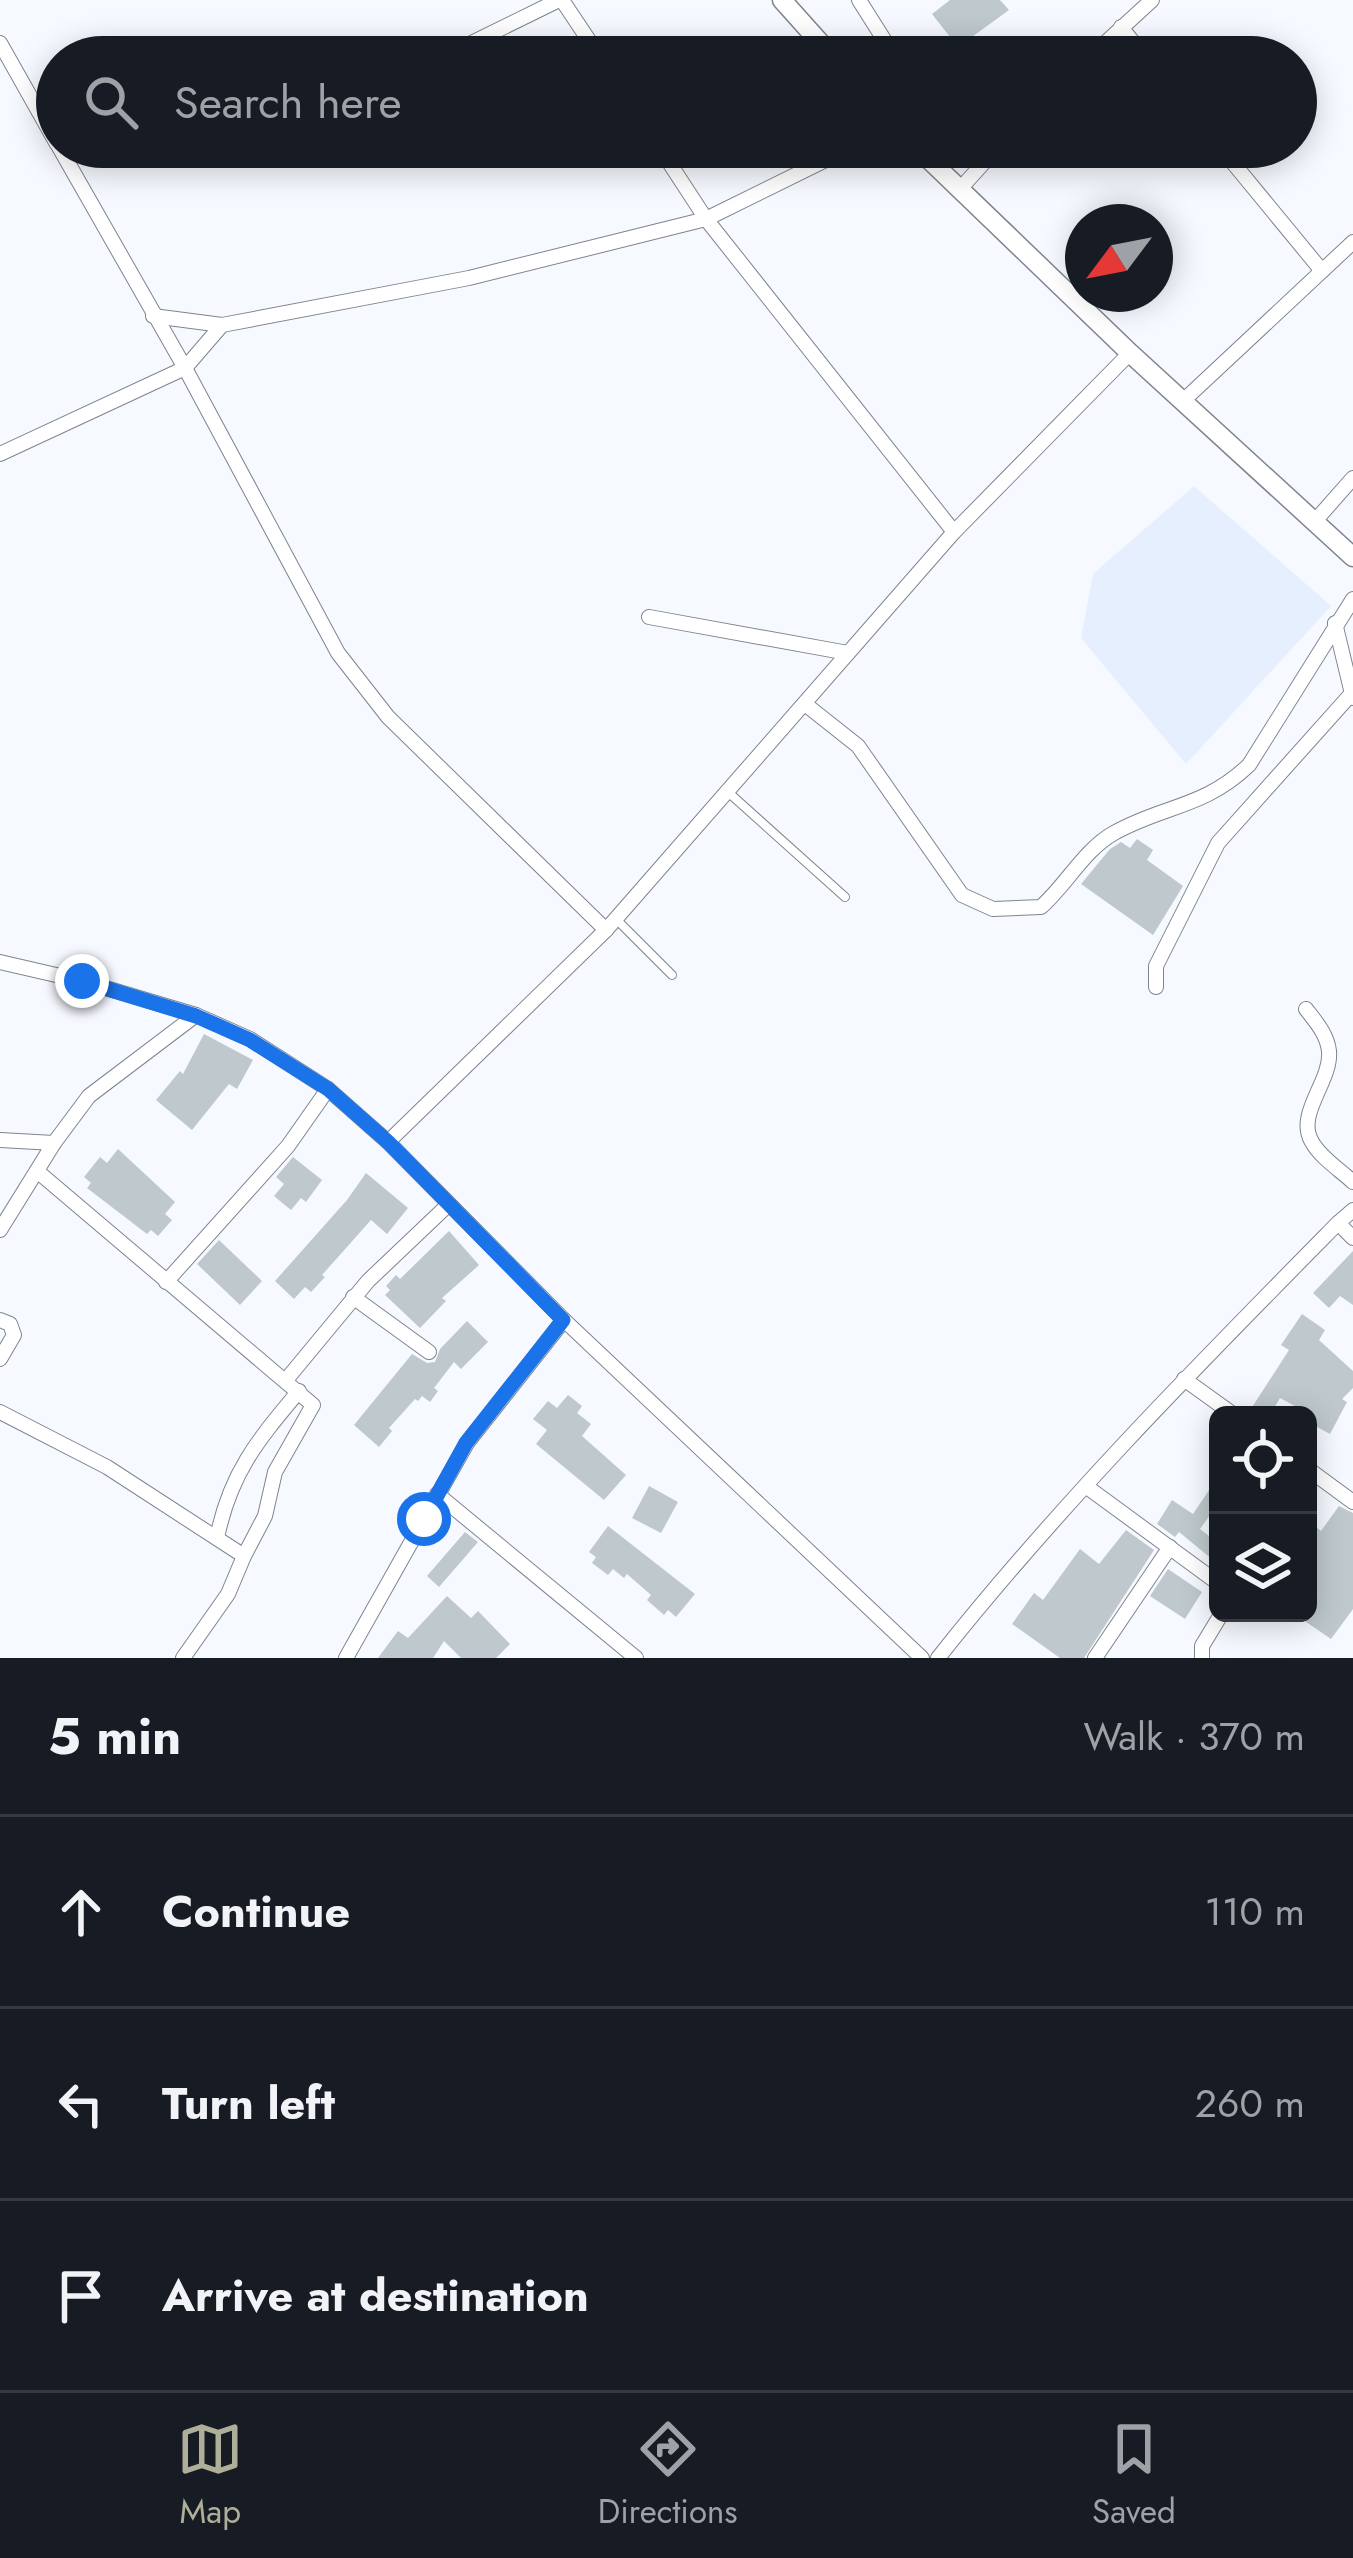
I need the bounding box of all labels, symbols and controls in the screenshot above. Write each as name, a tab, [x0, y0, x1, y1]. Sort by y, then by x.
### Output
search box	[36, 36, 1317, 168]
icon: search	[78, 69, 144, 135]
text: Search here	[174, 70, 402, 135]
north arrow	[1065, 204, 1173, 312]
route end	[55, 954, 109, 1008]
map controls	[1209, 1406, 1317, 1622]
button: locate	[1209, 1406, 1317, 1514]
route start	[397, 1492, 451, 1546]
button: layers	[1209, 1514, 1317, 1622]
text: 5 min	[48, 1699, 181, 1773]
text: Walk · 370 m	[1084, 1708, 1305, 1765]
icon: ahead	[48, 1879, 114, 1945]
text: Continue	[162, 1879, 350, 1944]
text: 110 m	[1204, 1883, 1305, 1940]
icon: left	[48, 2071, 114, 2137]
text: Turn left	[162, 2071, 335, 2136]
text: 260 m	[1195, 2075, 1305, 2132]
icon: arrive	[48, 2263, 114, 2329]
text: Arrive at destination	[162, 2263, 589, 2328]
tab: Map	[177, 2416, 243, 2535]
tab: Directions	[598, 2416, 738, 2535]
tab: Saved	[1092, 2416, 1176, 2535]

